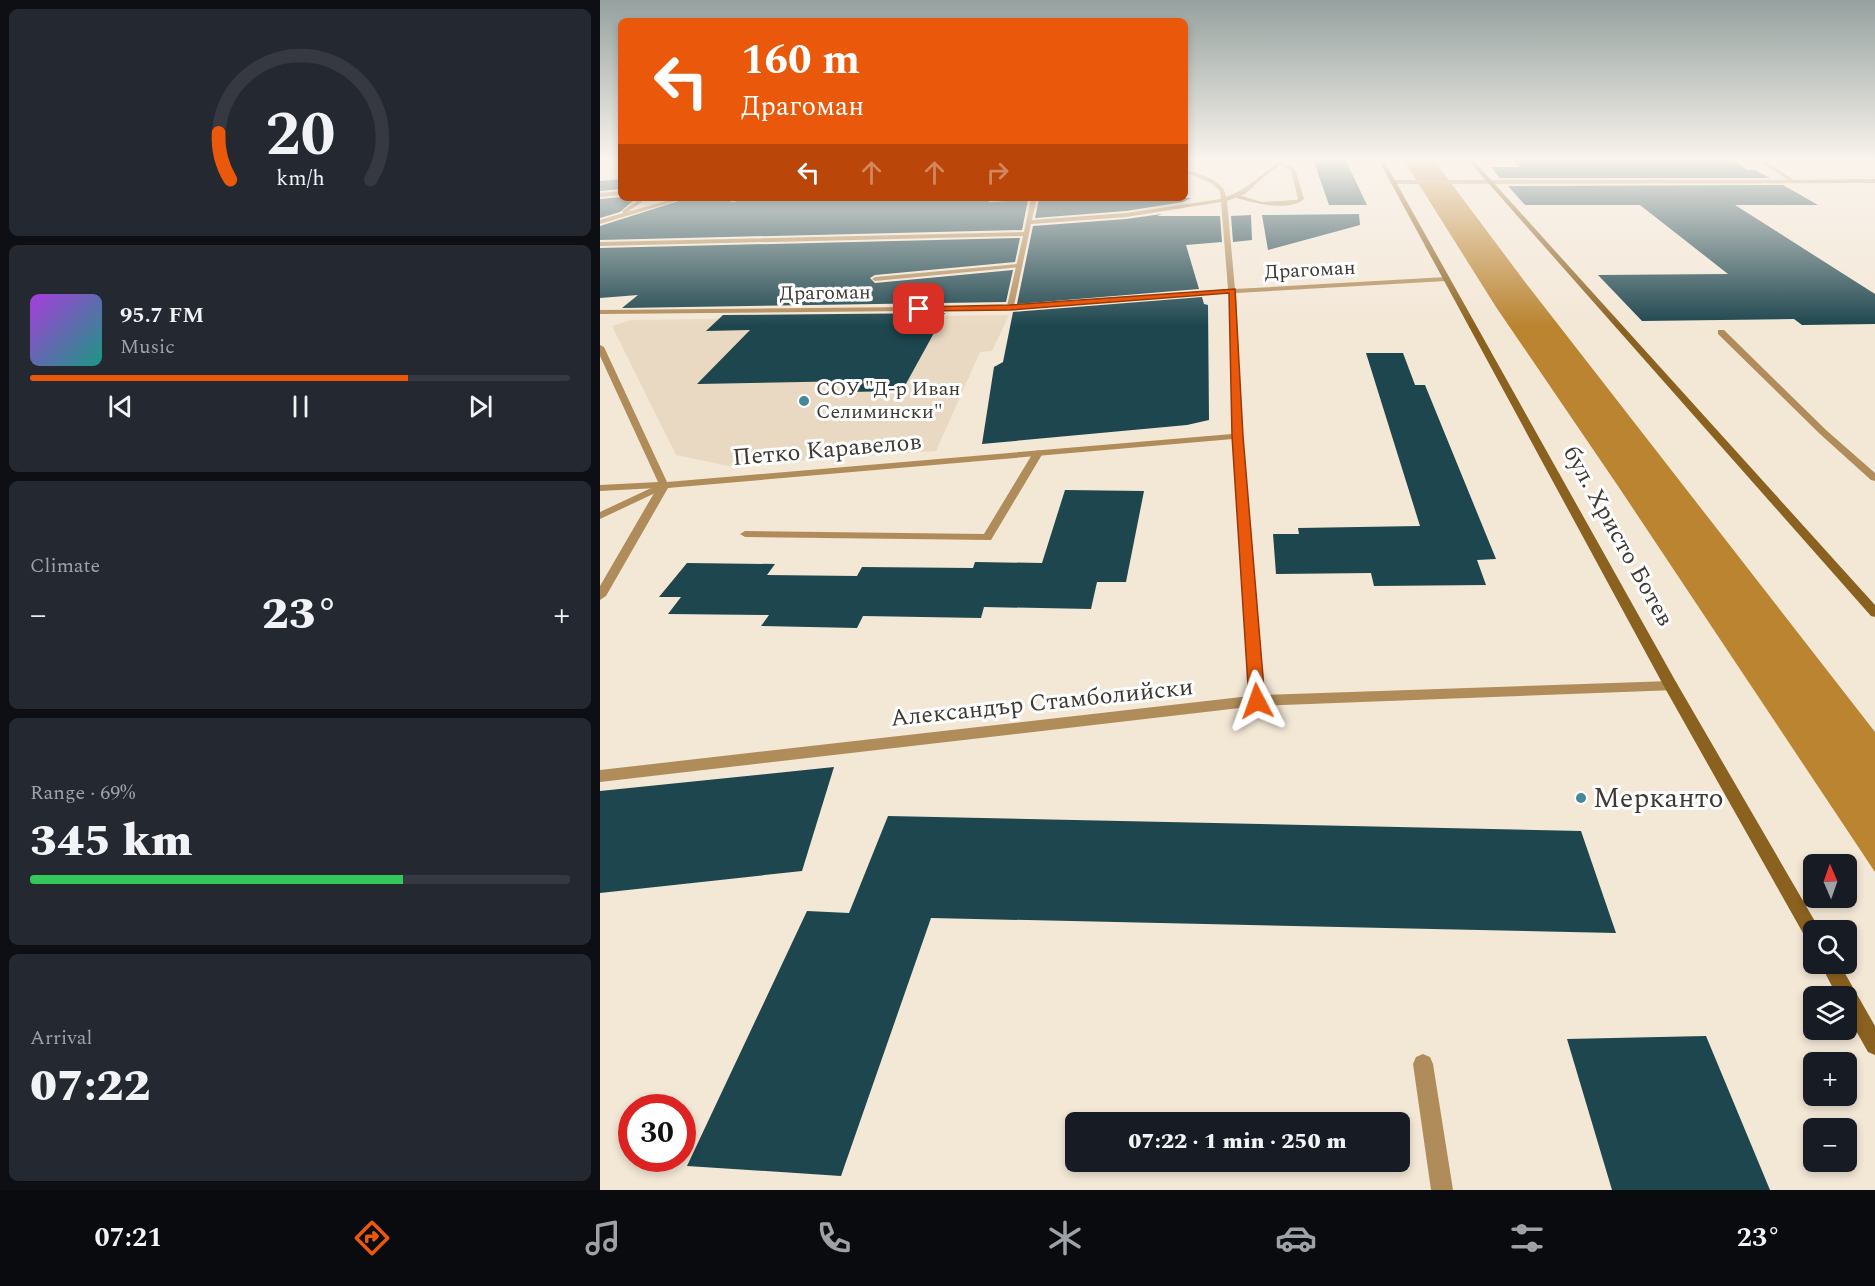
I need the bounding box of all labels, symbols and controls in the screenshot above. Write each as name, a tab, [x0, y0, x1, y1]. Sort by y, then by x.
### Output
text: 160 m	[741, 29, 860, 92]
icon: left	[642, 42, 720, 120]
text: Драгоман	[741, 86, 864, 128]
text: 20	[265, 88, 335, 183]
icon: left	[792, 156, 825, 189]
icon: ahead	[855, 156, 888, 189]
icon: ahead	[918, 156, 951, 189]
icon: right	[981, 156, 1014, 189]
text: km/h	[276, 162, 324, 195]
street label: Драгоман	[1264, 253, 1356, 287]
street label: Драгоман	[779, 277, 871, 309]
pin	[893, 283, 944, 334]
icon: arrive	[902, 292, 935, 325]
text: 95.7 FM	[120, 299, 204, 332]
text: Music	[120, 332, 175, 362]
place label: СОУ "Д-р Иван Селимински"	[816, 374, 960, 427]
icon: previous	[104, 390, 137, 423]
icon: pause	[284, 390, 317, 423]
icon: next	[464, 390, 497, 423]
marker: СОУ "Д-р Иван Селимински"	[797, 394, 811, 408]
street label: Петко Каравелов	[731, 424, 923, 476]
street label: бул. Христо Ботев	[1553, 439, 1683, 633]
text: Climate	[30, 551, 100, 581]
text: 23°	[262, 580, 338, 649]
text: −	[30, 590, 47, 640]
text: +	[553, 590, 570, 640]
street label: Александър Стамболийски	[889, 669, 1195, 737]
position arrow	[1225, 669, 1289, 733]
place label: Мерканто	[1593, 777, 1724, 820]
text: Range · 69%	[30, 778, 135, 808]
marker: Мерканто	[1574, 791, 1588, 805]
text: 345 km	[30, 807, 192, 876]
north arrow	[1803, 854, 1857, 908]
map controls	[1803, 854, 1857, 1172]
button: search	[1803, 920, 1857, 974]
button: layers	[1803, 986, 1857, 1040]
text: Arrival	[30, 1023, 92, 1053]
text: 07:22	[30, 1052, 151, 1121]
button: +	[1803, 1052, 1857, 1106]
speed limit sign: 30	[618, 1094, 696, 1172]
button: −	[1803, 1118, 1857, 1172]
text: 07:22 · 1 min · 250 m	[1128, 1125, 1347, 1158]
text: 07:21	[94, 1217, 162, 1259]
icon: directions	[351, 1217, 393, 1259]
icon: music	[582, 1217, 624, 1259]
icon: phone	[813, 1217, 855, 1259]
icon: climate	[1044, 1217, 1086, 1259]
icon: car	[1275, 1217, 1317, 1259]
icon: filters	[1506, 1217, 1548, 1259]
text: 23°	[1737, 1217, 1781, 1259]

